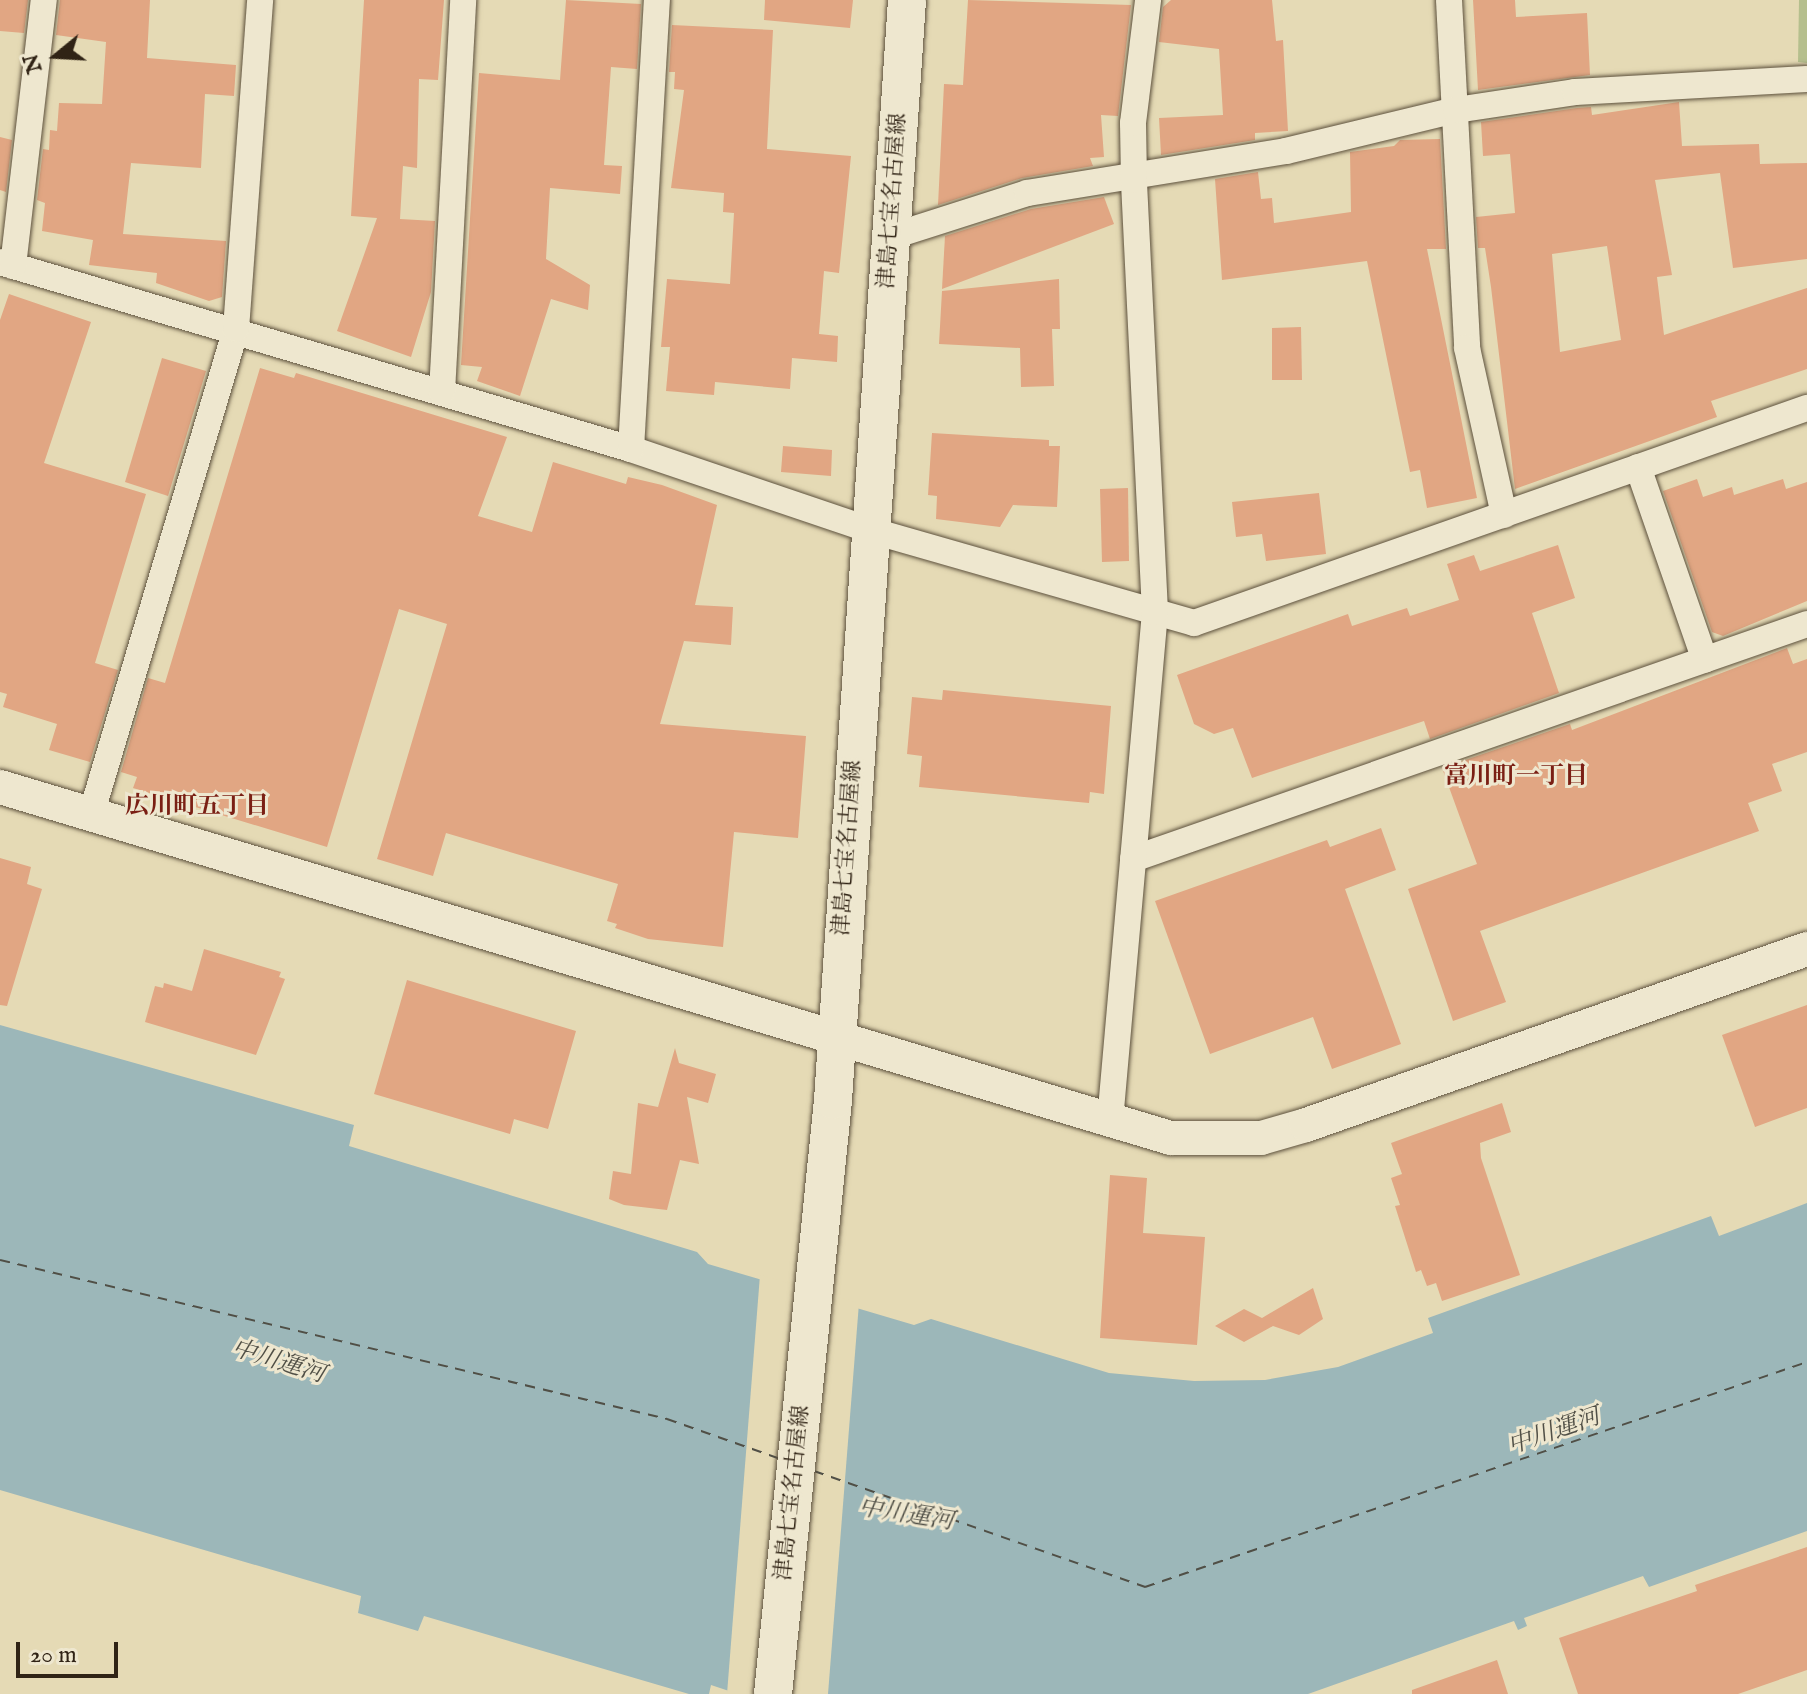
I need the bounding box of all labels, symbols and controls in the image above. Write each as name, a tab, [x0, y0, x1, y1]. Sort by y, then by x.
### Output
north arrow	[16, 16, 96, 96]
text: N	[17, 50, 49, 77]
street label: 津島七宝名古屋線	[874, 112, 912, 290]
street label: 津島七宝名古屋線	[829, 759, 867, 937]
district label: 富川町一丁目	[1444, 763, 1588, 791]
district label: 広川町五丁目	[125, 793, 269, 821]
water label: 中川運河	[228, 1334, 328, 1390]
water label: 中川運河	[1504, 1403, 1604, 1461]
street label: 津島七宝名古屋線	[771, 1404, 815, 1582]
water label: 中川運河	[856, 1493, 956, 1537]
scale bar	[20, 1626, 122, 1676]
text: 20 m	[30, 1640, 77, 1671]

